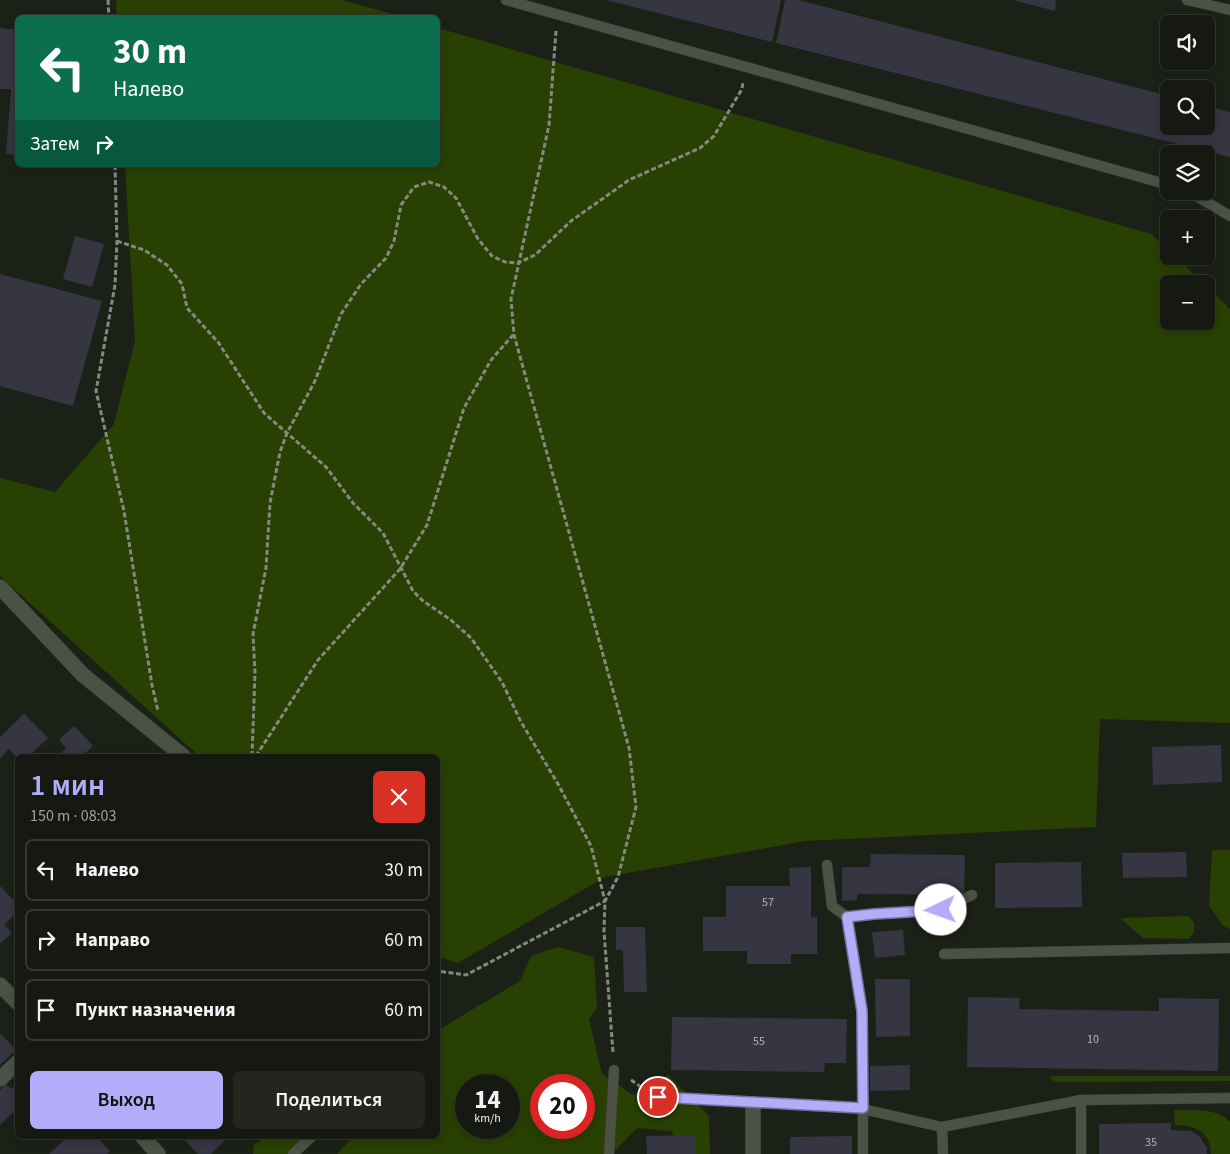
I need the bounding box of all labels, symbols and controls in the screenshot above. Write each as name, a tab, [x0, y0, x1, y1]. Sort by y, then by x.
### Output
map controls	[1160, 15, 1215, 330]
button: sound	[1160, 15, 1215, 70]
text: 30 m	[113, 27, 187, 77]
icon: left	[30, 35, 95, 100]
text: Налево	[113, 73, 184, 105]
button: search	[1160, 80, 1215, 135]
icon: right	[90, 130, 118, 158]
text: Затем	[30, 131, 80, 158]
button: layers	[1160, 145, 1215, 200]
button: +	[1160, 210, 1215, 265]
button: −	[1160, 275, 1215, 330]
text: 1 мин	[30, 764, 105, 807]
button: close	[373, 771, 425, 823]
text: 150 m · 08:03	[30, 805, 117, 827]
icon: left	[32, 856, 60, 884]
text: Налево	[75, 857, 139, 884]
text: 30 m	[385, 857, 423, 884]
position arrow	[914, 883, 966, 935]
house number: 57	[762, 894, 774, 911]
icon: right	[32, 926, 60, 954]
text: Направо	[75, 927, 150, 954]
text: 60 m	[385, 927, 423, 954]
icon: arrive	[32, 996, 60, 1024]
text: Пункт назначения	[75, 997, 236, 1024]
text: 60 m	[385, 997, 423, 1024]
house number: 10	[1087, 1031, 1099, 1048]
house number: 55	[753, 1033, 765, 1050]
button: Выход	[30, 1071, 223, 1129]
button: Поделиться	[233, 1071, 425, 1129]
speed limit sign: 20	[530, 1074, 595, 1139]
pin	[637, 1076, 679, 1118]
text: 14	[474, 1082, 501, 1118]
icon: arrive	[644, 1083, 672, 1111]
text: km/h	[474, 1110, 501, 1127]
house number: 35	[1145, 1134, 1157, 1151]

